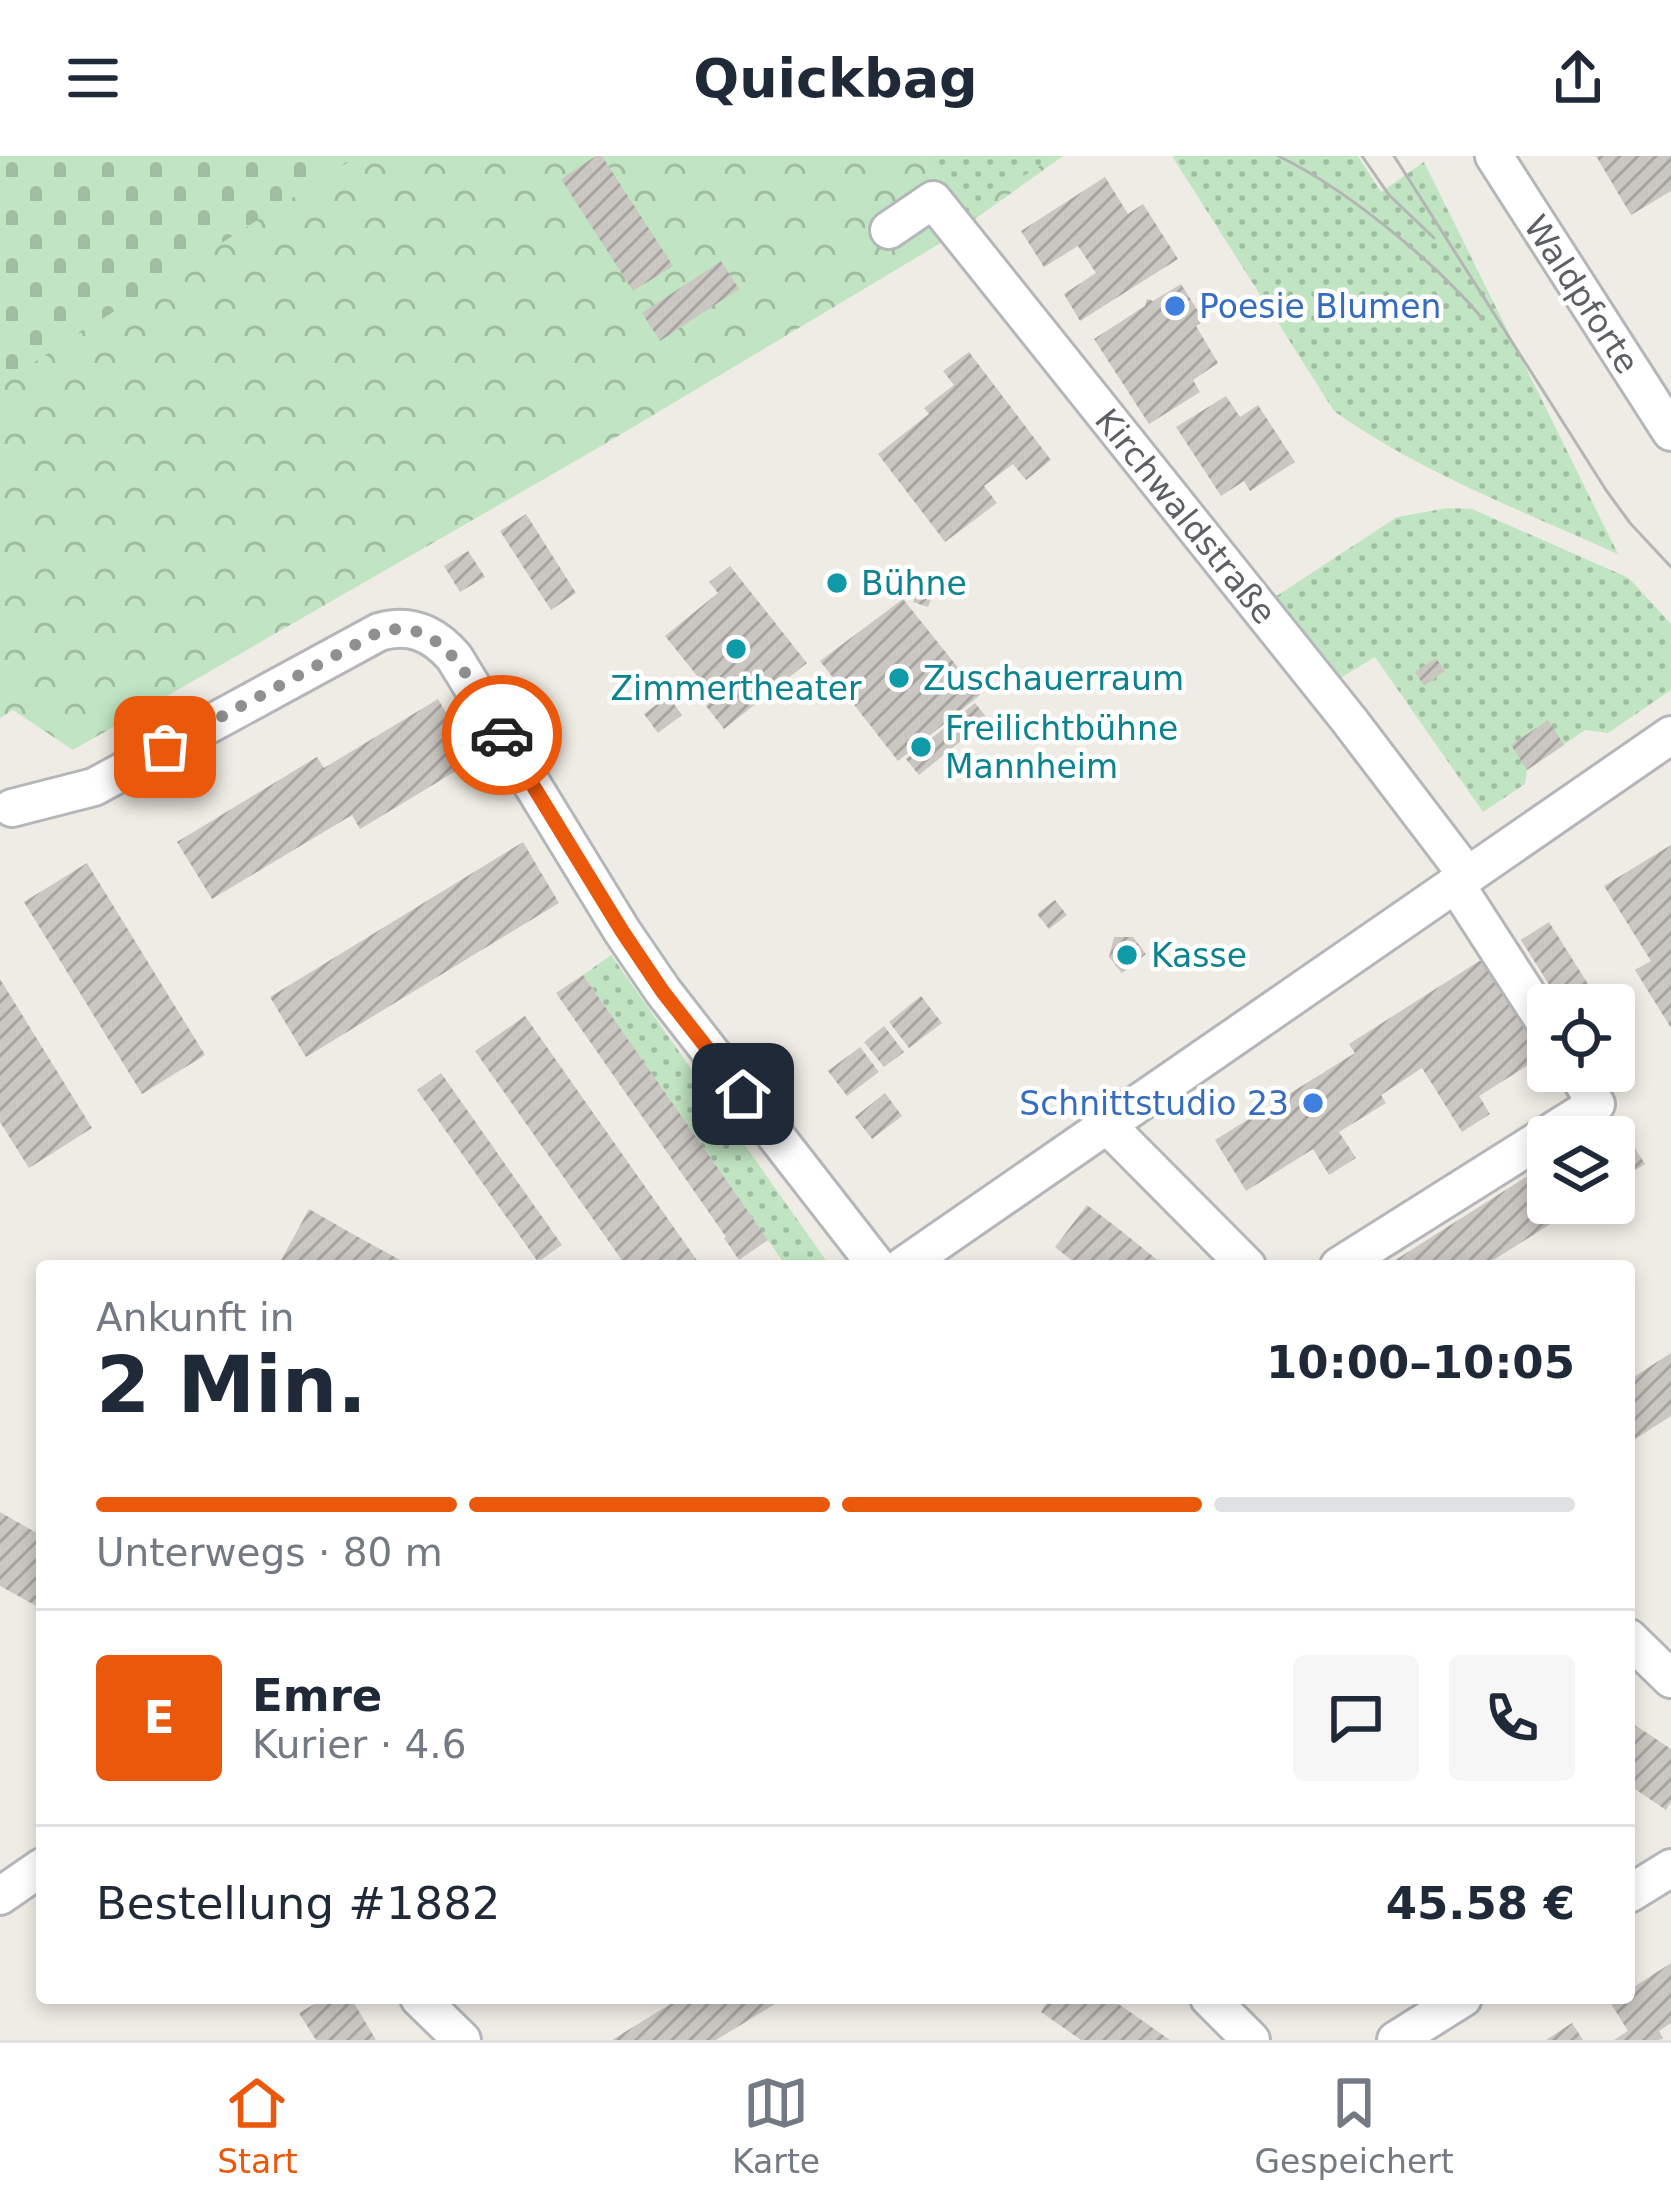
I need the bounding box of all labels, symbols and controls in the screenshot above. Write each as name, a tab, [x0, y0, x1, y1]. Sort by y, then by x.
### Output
icon: menu	[60, 45, 126, 111]
icon: share	[1545, 45, 1611, 111]
text: Quickbag	[693, 47, 978, 110]
street label: Waldpforte	[1516, 208, 1647, 381]
place label: Poesie Blumen	[1199, 287, 1441, 326]
marker: Poesie Blumen	[1162, 293, 1188, 319]
street label: Kirchwaldstraße	[1087, 401, 1284, 632]
place label: Bühne	[861, 564, 967, 603]
marker: Bühne	[824, 570, 850, 596]
marker: Zimmertheater	[723, 636, 749, 662]
place label: Zuschauerraum	[923, 659, 1184, 698]
marker: Zuschauerraum	[886, 665, 912, 691]
place label: Zimmertheater	[610, 669, 862, 708]
courier	[442, 675, 562, 795]
pin	[114, 696, 216, 798]
icon: car	[469, 702, 535, 768]
place label: Freilichtbühne Mannheim	[945, 709, 1178, 786]
icon: bag	[132, 714, 198, 780]
marker: Freilichtbühne Mannheim	[908, 734, 934, 760]
place label: Kasse	[1151, 936, 1247, 975]
marker: Kasse	[1114, 942, 1140, 968]
map controls	[1527, 984, 1635, 1224]
button: locate	[1527, 984, 1635, 1092]
pin	[692, 1043, 794, 1145]
icon: home	[710, 1061, 776, 1127]
place label: Schnittstudio 23	[1019, 1084, 1289, 1123]
marker: Schnittstudio 23	[1300, 1090, 1326, 1116]
button: layers	[1527, 1116, 1635, 1224]
text: Ankunft in	[96, 1295, 295, 1340]
text: 10:00–10:05	[1266, 1336, 1575, 1389]
text: 2 Min.	[96, 1340, 367, 1430]
text: Unterwegs · 80 m	[96, 1530, 443, 1575]
button: chat	[1293, 1655, 1419, 1781]
button: phone	[1449, 1655, 1575, 1781]
text: Emre	[252, 1669, 382, 1722]
text: E	[144, 1691, 174, 1744]
text: Kurier · 4.6	[252, 1722, 466, 1767]
text: Bestellung #1882	[96, 1877, 500, 1930]
text: 45.58 €	[1386, 1877, 1575, 1930]
tab: Start	[217, 2070, 298, 2181]
tab: Karte	[732, 2070, 820, 2181]
tab: Gespeichert	[1254, 2070, 1454, 2181]

